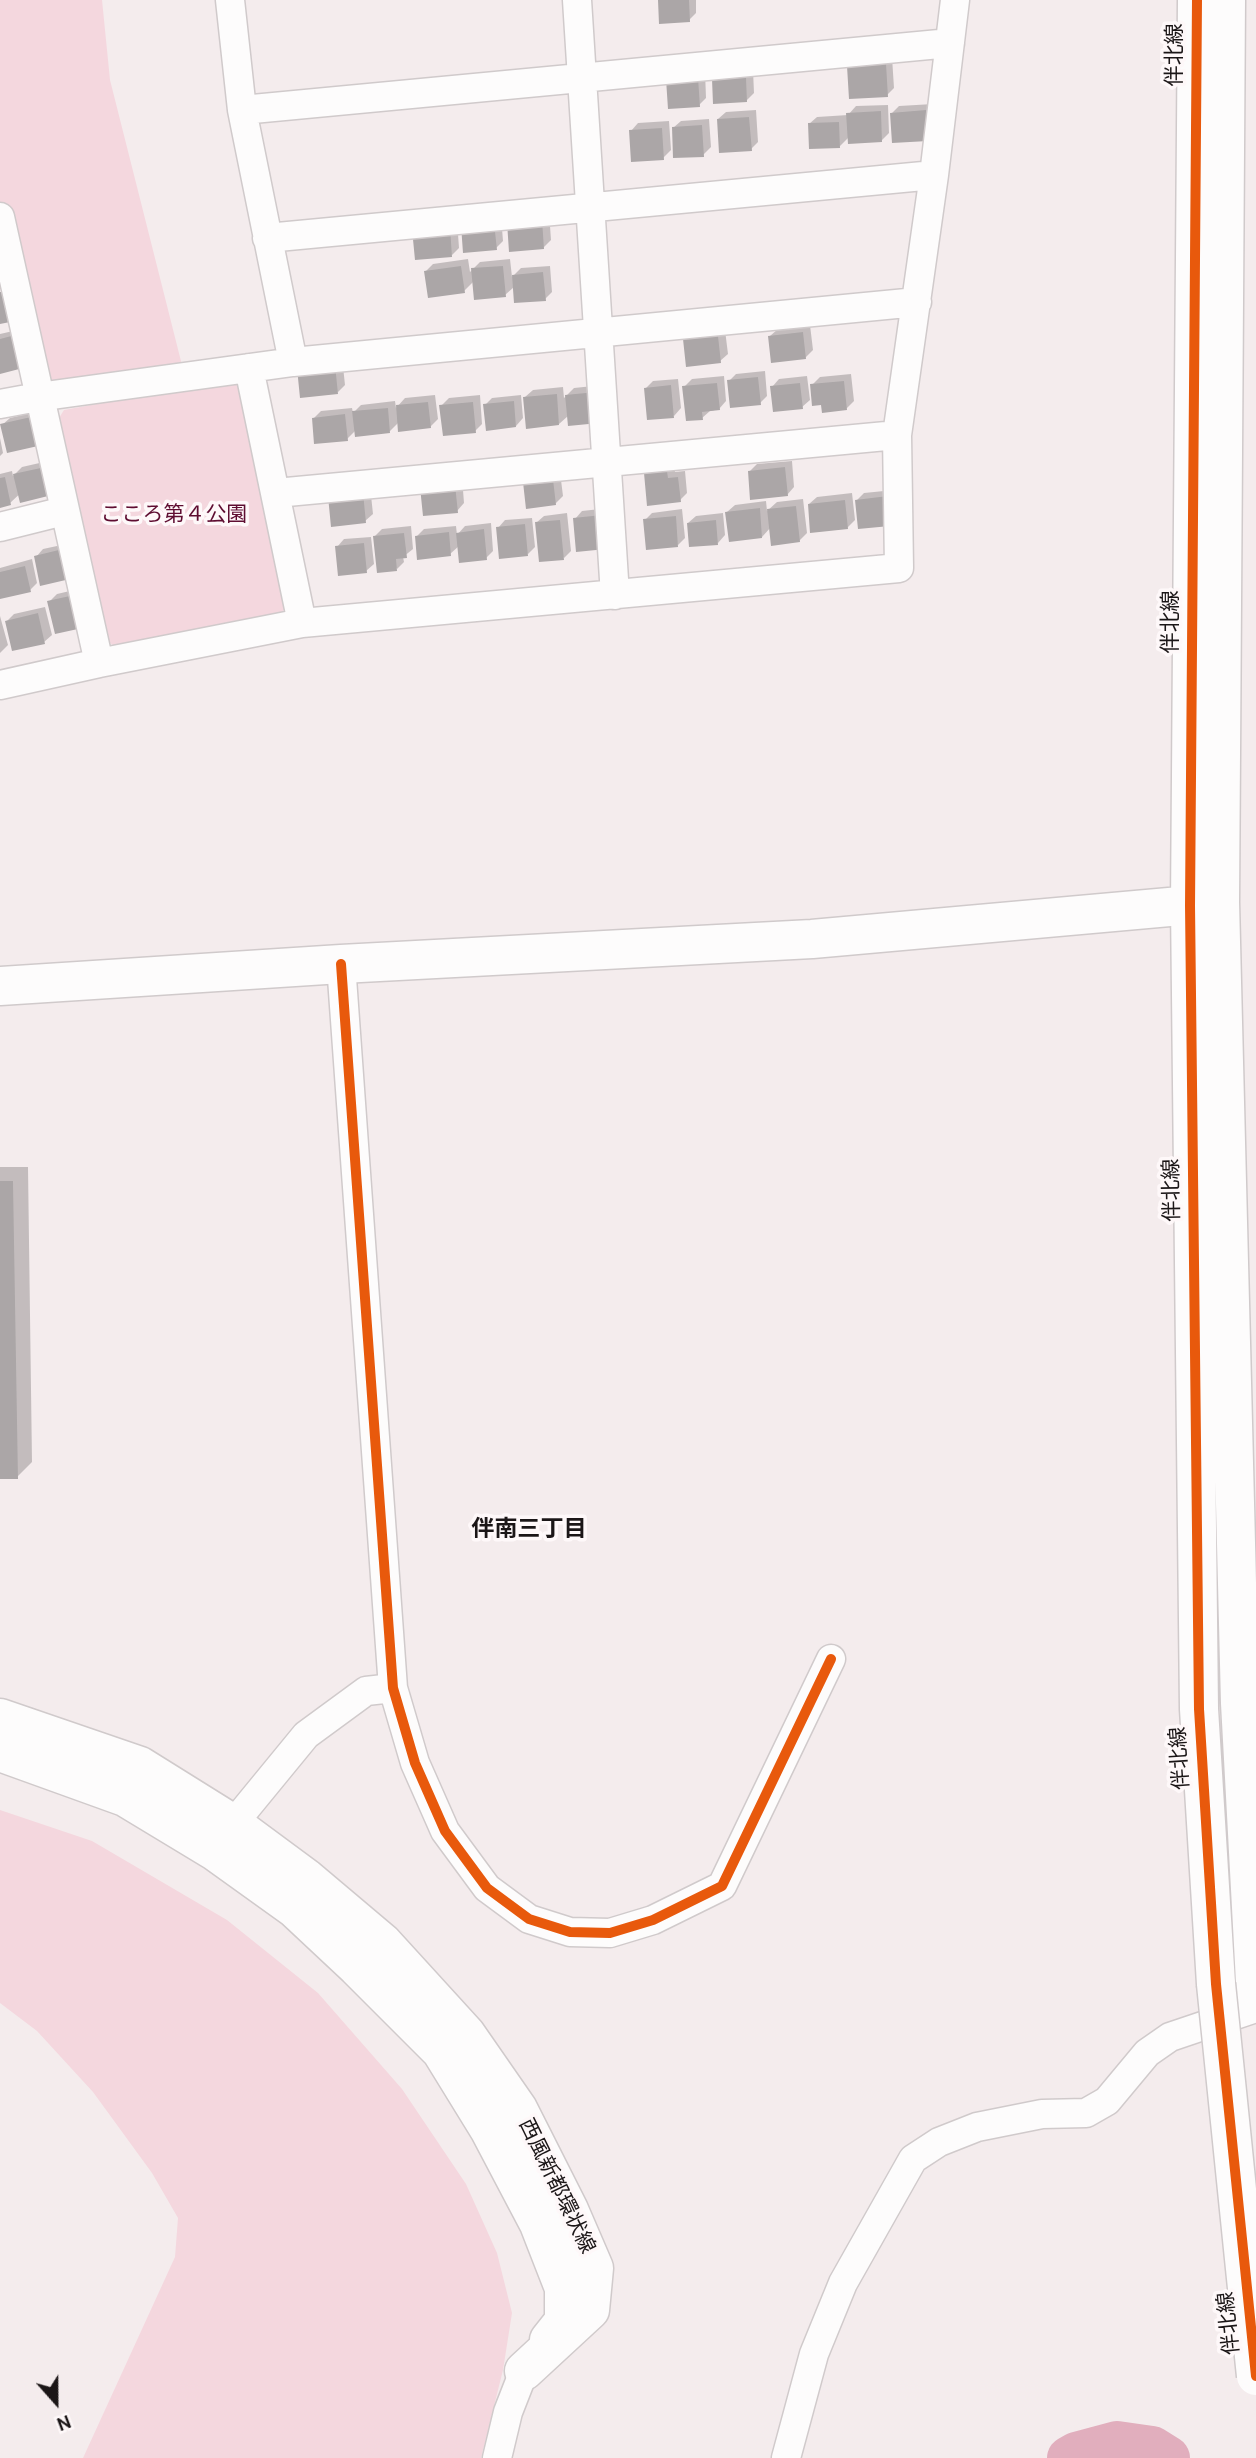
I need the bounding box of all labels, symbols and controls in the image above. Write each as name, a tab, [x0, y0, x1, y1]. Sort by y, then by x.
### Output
street label: 伴北線	[1164, 24, 1190, 86]
park label: こころ第４公園	[101, 504, 247, 530]
street label: 伴北線	[1160, 591, 1186, 653]
street label: 伴北線	[1161, 1158, 1187, 1222]
district label: 伴南三丁目	[472, 1517, 586, 1545]
street label: 伴北線	[1167, 1726, 1197, 1790]
street label: 西風新都環状線	[511, 2115, 599, 2259]
street label: 伴北線	[1215, 2290, 1247, 2356]
north arrow	[21, 2367, 91, 2437]
text: N	[53, 2408, 74, 2435]

